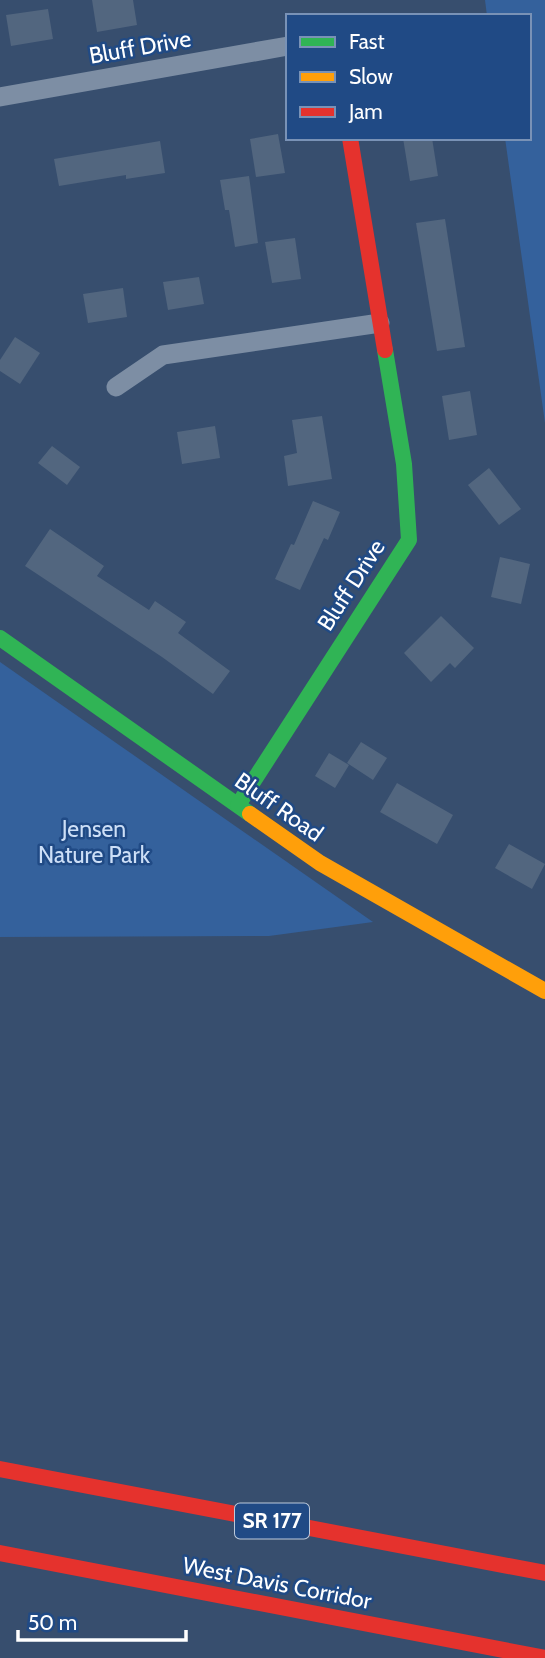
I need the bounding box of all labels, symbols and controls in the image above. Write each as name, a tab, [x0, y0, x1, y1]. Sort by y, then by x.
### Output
legend	[286, 14, 531, 140]
street label: Bluff Drive	[87, 24, 193, 70]
text: Fast	[349, 29, 385, 54]
text: Slow	[349, 64, 393, 89]
text: Jam	[348, 99, 383, 124]
street label: Bluff Drive	[311, 534, 391, 636]
street label: Bluff Road	[229, 766, 329, 848]
park label: Jensen Nature Park	[38, 815, 151, 869]
road number: SR 177	[235, 1504, 309, 1538]
street label: West Davis Corridor	[180, 1551, 374, 1615]
scale bar	[18, 1598, 186, 1642]
text: 50 m	[28, 1610, 77, 1635]

